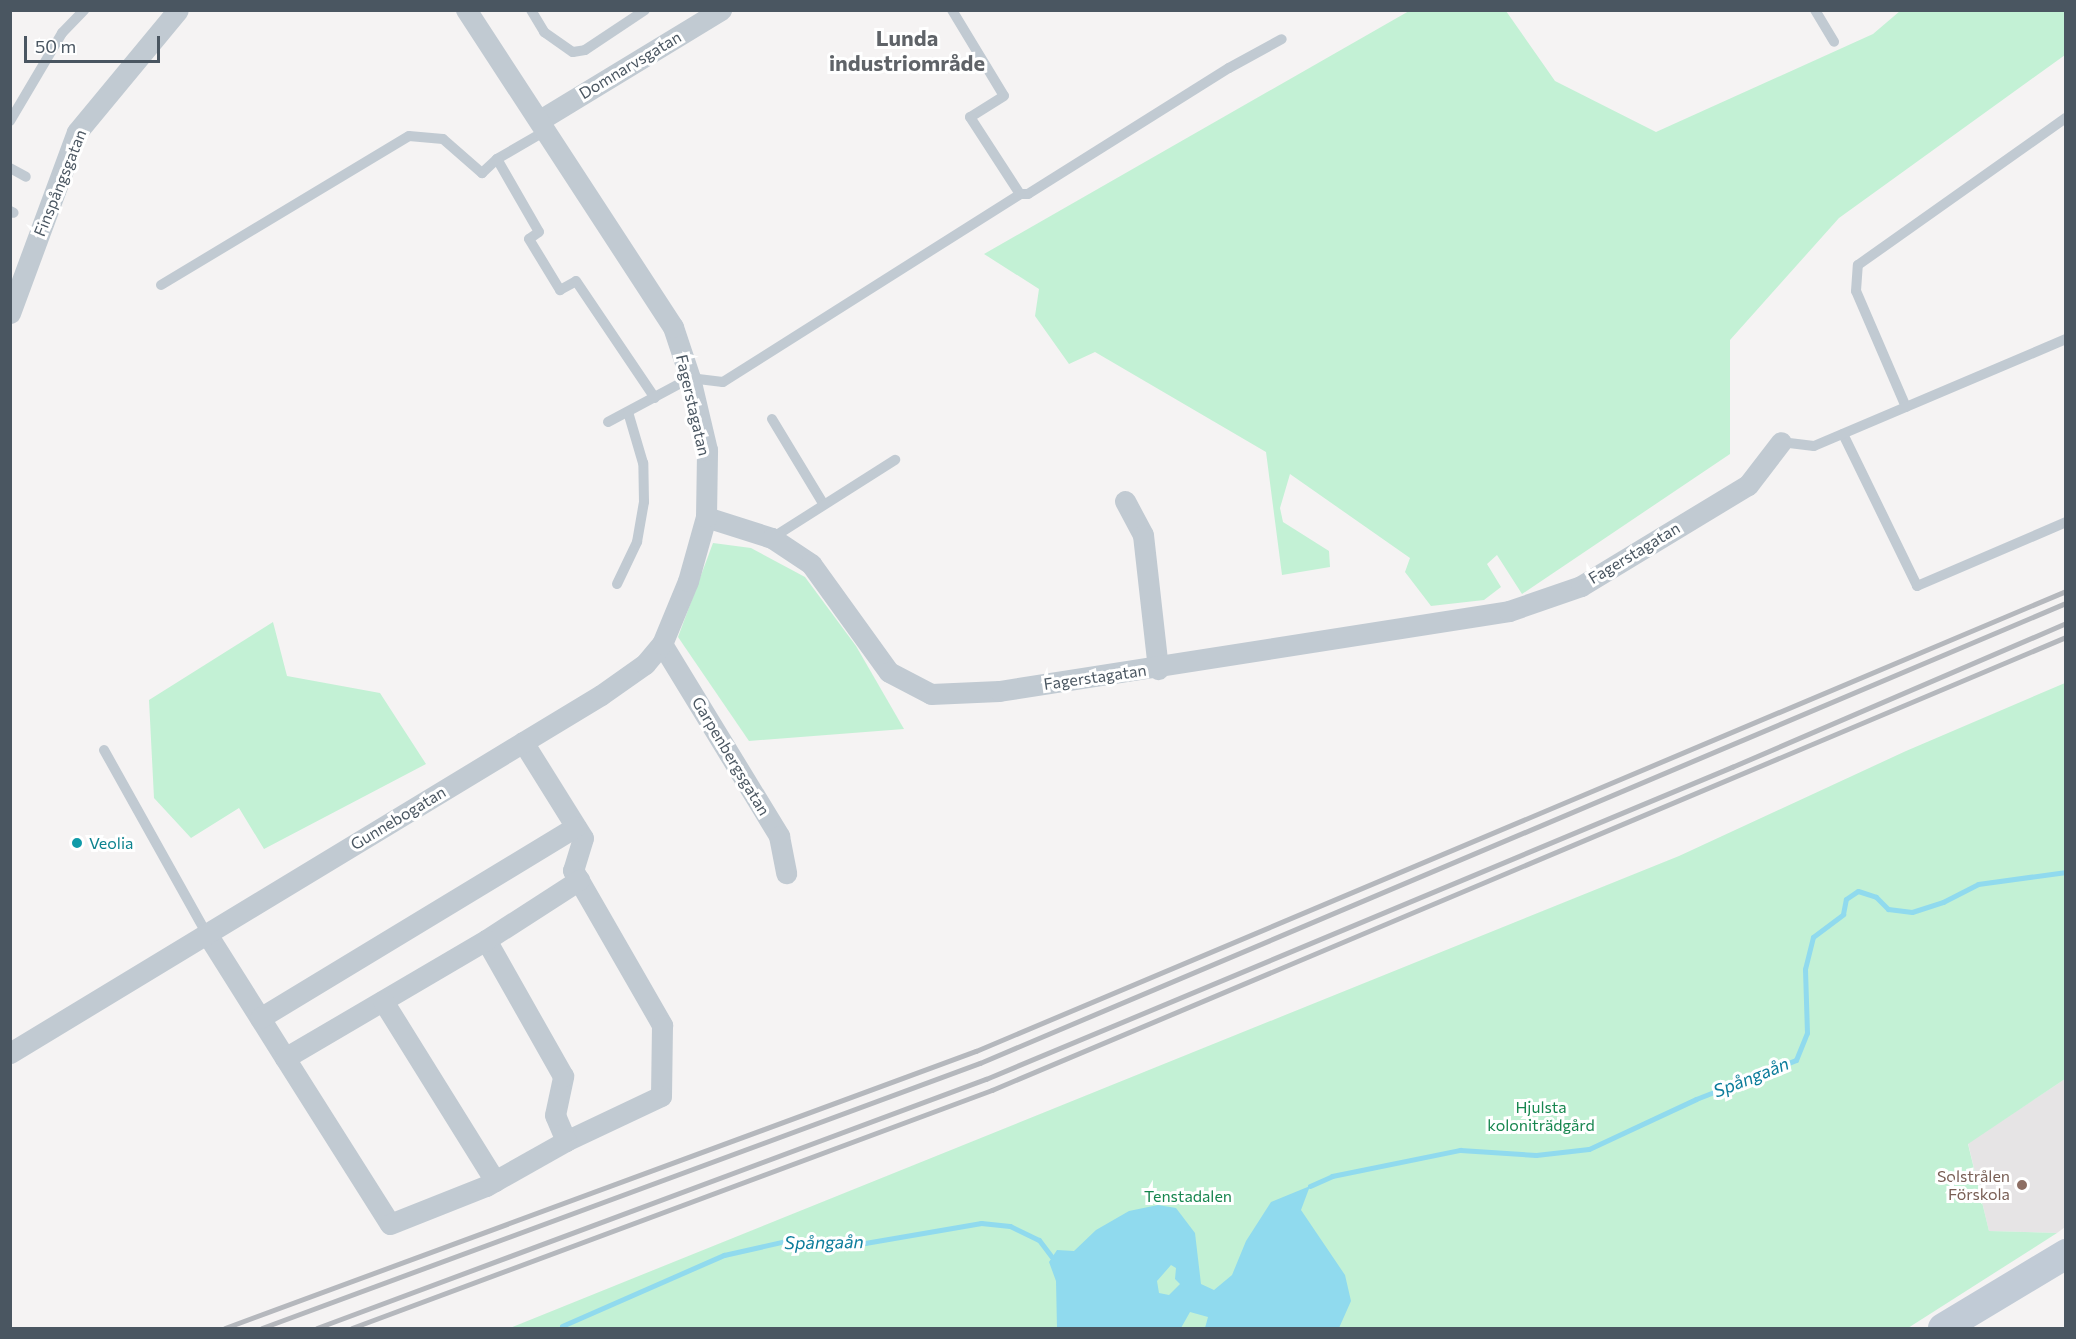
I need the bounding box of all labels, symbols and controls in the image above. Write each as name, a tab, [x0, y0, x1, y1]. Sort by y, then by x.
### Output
scale bar	[27, 24, 164, 62]
district label: Lunda industriområde	[829, 24, 985, 76]
street label: Domnarvsgatan	[575, 27, 685, 103]
text: 50 m	[35, 35, 76, 57]
street label: Finspångsgatan	[30, 127, 90, 239]
street label: Fagerstagatan	[672, 352, 714, 458]
street label: Fagerstagatan	[1585, 518, 1683, 588]
street label: Fagerstagatan	[1042, 660, 1148, 694]
street label: Garpenbergsgatan	[688, 693, 774, 819]
street label: Gunnebogatan	[347, 782, 449, 854]
place label: Veolia	[89, 833, 133, 853]
marker: Veolia	[70, 836, 84, 850]
water label: Spångaån	[1710, 1052, 1792, 1102]
park label: Hjulsta koloniträdgård	[1487, 1097, 1595, 1135]
place label: Solstrålen Förskola	[1937, 1166, 2010, 1204]
marker: Solstrålen Förskola	[2015, 1178, 2029, 1192]
park label: Tenstadalen	[1144, 1186, 1232, 1206]
water label: Spångaån	[784, 1231, 864, 1253]

